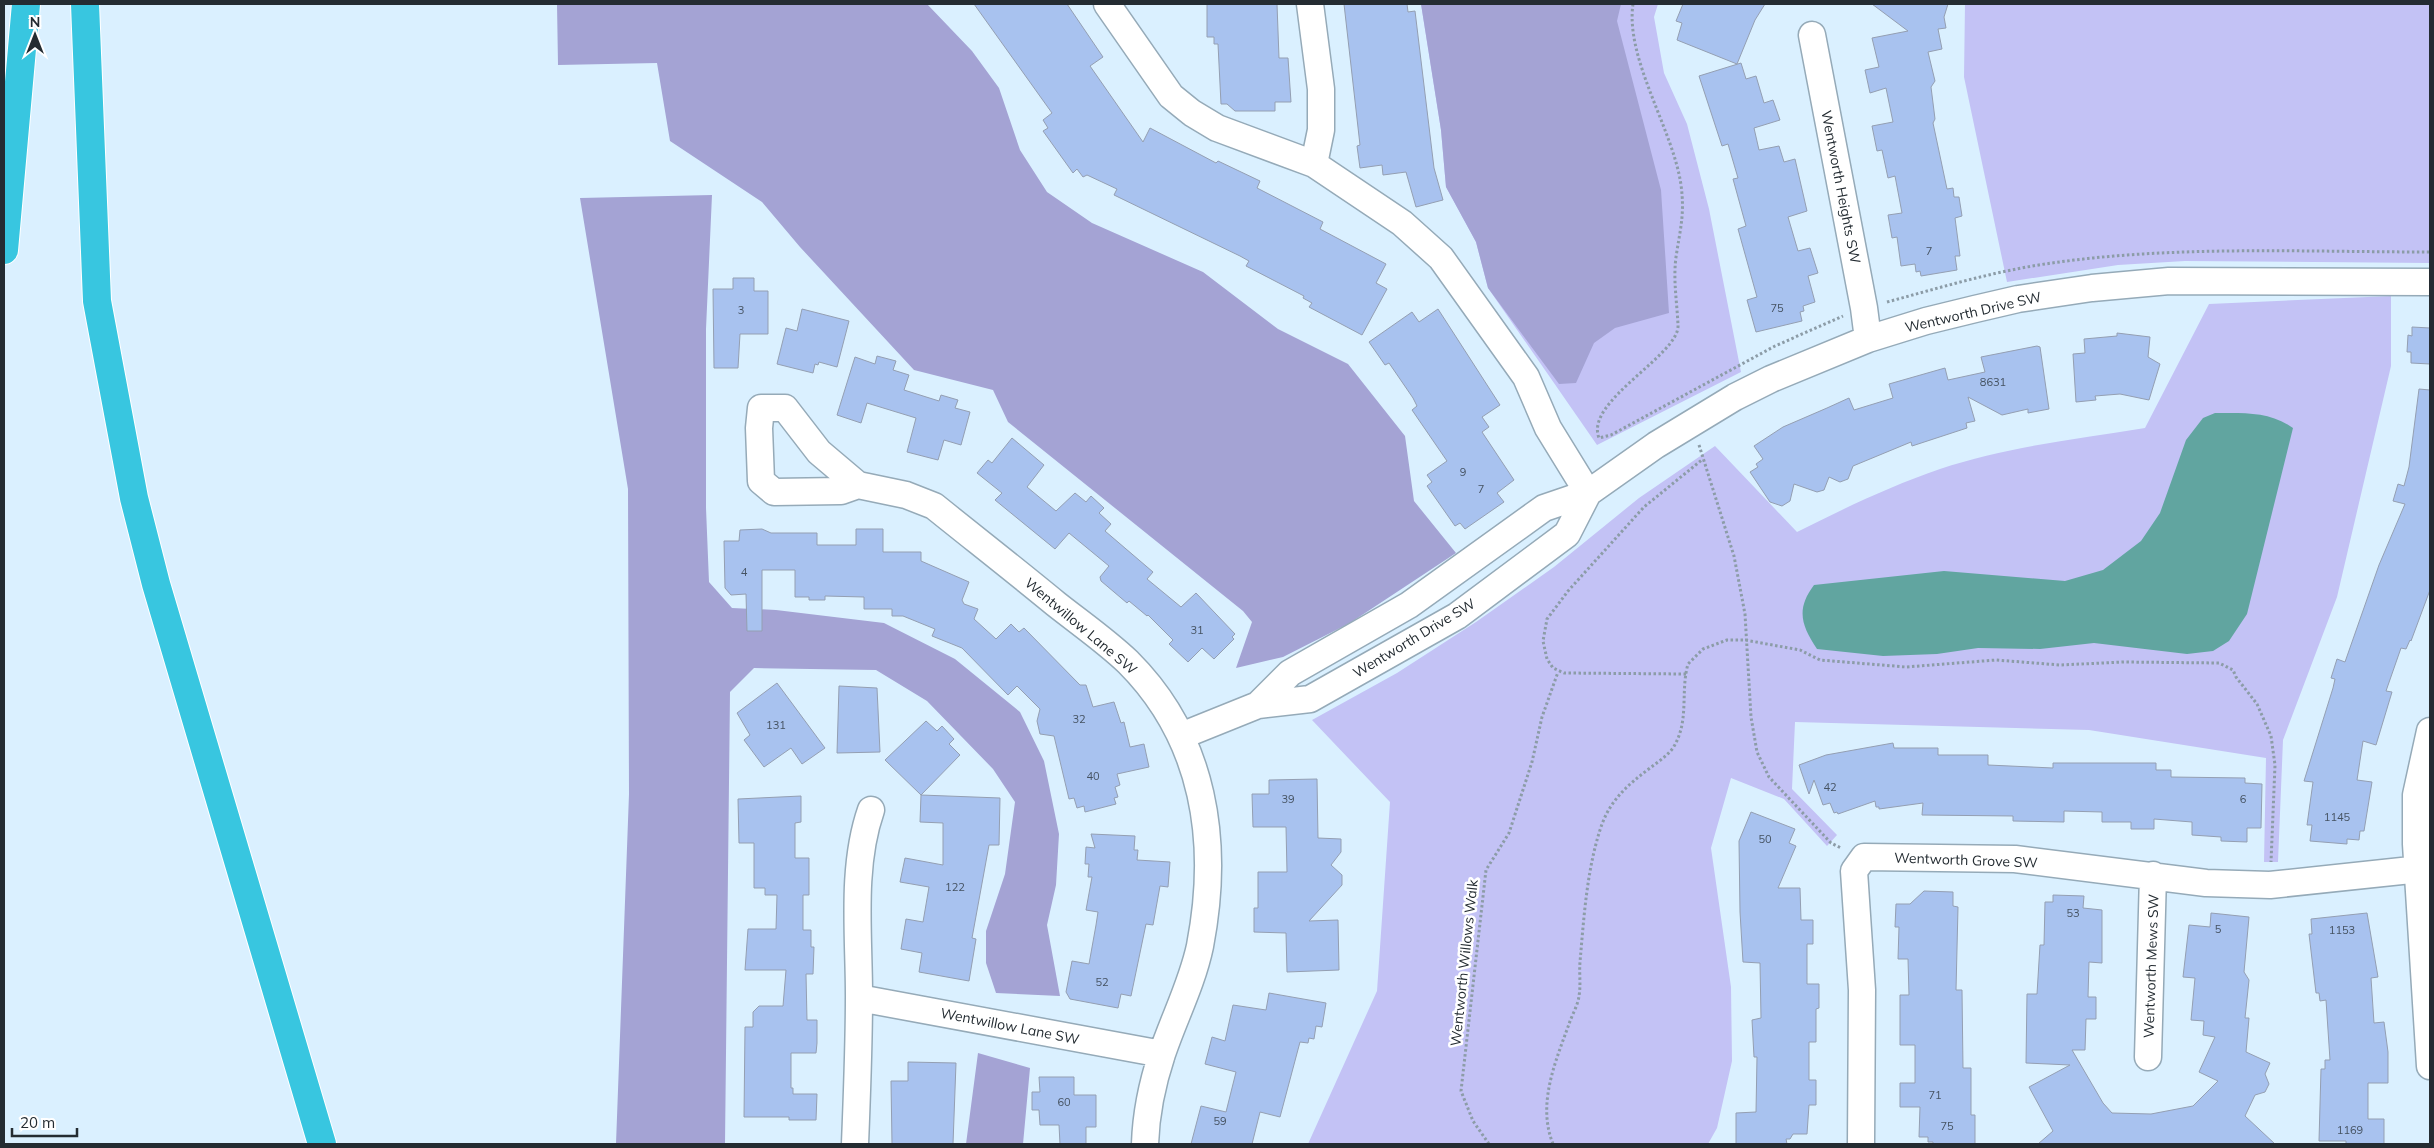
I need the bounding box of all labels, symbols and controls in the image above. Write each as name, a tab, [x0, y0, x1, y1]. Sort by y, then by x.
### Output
north arrow	[10, 10, 60, 60]
text: N	[30, 13, 40, 31]
street label: Wentworth Heights SW	[1817, 109, 1865, 266]
house number: 7	[1926, 244, 1932, 258]
street label: Wentworth Drive SW	[1903, 287, 2043, 336]
house number: 75	[1770, 301, 1784, 315]
house number: 3	[738, 303, 744, 317]
house number: 8631	[1980, 375, 2006, 389]
house number: 9	[1460, 465, 1466, 479]
house number: 7	[1478, 482, 1484, 496]
house number: 4	[741, 565, 748, 579]
street label: Wentwillow Lane SW	[1021, 574, 1141, 679]
street label: Wentworth Drive SW	[1350, 594, 1479, 682]
house number: 31	[1190, 623, 1204, 637]
house number: 32	[1072, 712, 1086, 726]
house number: 131	[766, 718, 786, 732]
house number: 40	[1086, 769, 1100, 783]
house number: 42	[1823, 780, 1837, 794]
house number: 39	[1281, 792, 1295, 806]
house number: 6	[2240, 792, 2247, 806]
house number: 1145	[2324, 810, 2351, 824]
house number: 50	[1758, 832, 1772, 846]
street label: Wentworth Grove SW	[1894, 848, 2039, 872]
street label: Wentworth Willows Walk	[1446, 878, 1482, 1047]
house number: 122	[945, 880, 965, 894]
street label: Wentworth Mews SW	[2139, 893, 2163, 1038]
house number: 53	[2066, 906, 2080, 920]
house number: 5	[2215, 922, 2222, 936]
house number: 1153	[2329, 923, 2355, 937]
house number: 52	[1095, 975, 1109, 989]
street label: Wentwillow Lane SW	[939, 1004, 1081, 1048]
house number: 71	[1928, 1088, 1942, 1102]
house number: 60	[1057, 1095, 1071, 1109]
scale bar	[12, 1106, 78, 1138]
text: 20 m	[20, 1113, 55, 1132]
house number: 59	[1213, 1114, 1227, 1128]
house number: 75	[1940, 1119, 1954, 1133]
house number: 1169	[2337, 1123, 2363, 1137]

